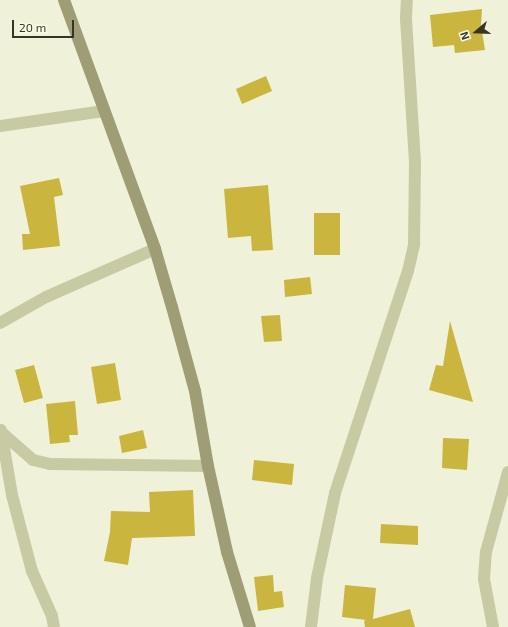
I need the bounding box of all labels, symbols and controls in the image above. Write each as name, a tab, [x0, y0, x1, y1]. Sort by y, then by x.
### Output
scale bar	[14, 12, 76, 38]
north arrow	[456, 12, 496, 52]
text: 20 m	[19, 20, 46, 34]
text: N	[457, 30, 472, 42]

